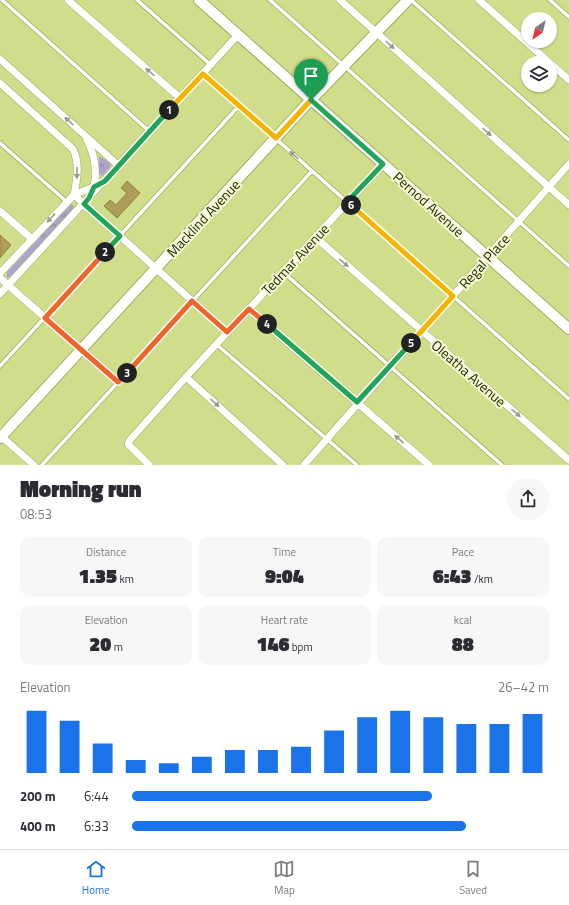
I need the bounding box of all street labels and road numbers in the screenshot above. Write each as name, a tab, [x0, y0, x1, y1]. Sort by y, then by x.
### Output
street label: Pernod Avenue	[389, 166, 469, 242]
street label: Macklind Avenue	[161, 174, 245, 262]
street label: Tedmar Avenue	[256, 219, 334, 299]
street label: Regal Place	[454, 229, 514, 293]
street label: Oleatha Avenue	[427, 335, 511, 411]

